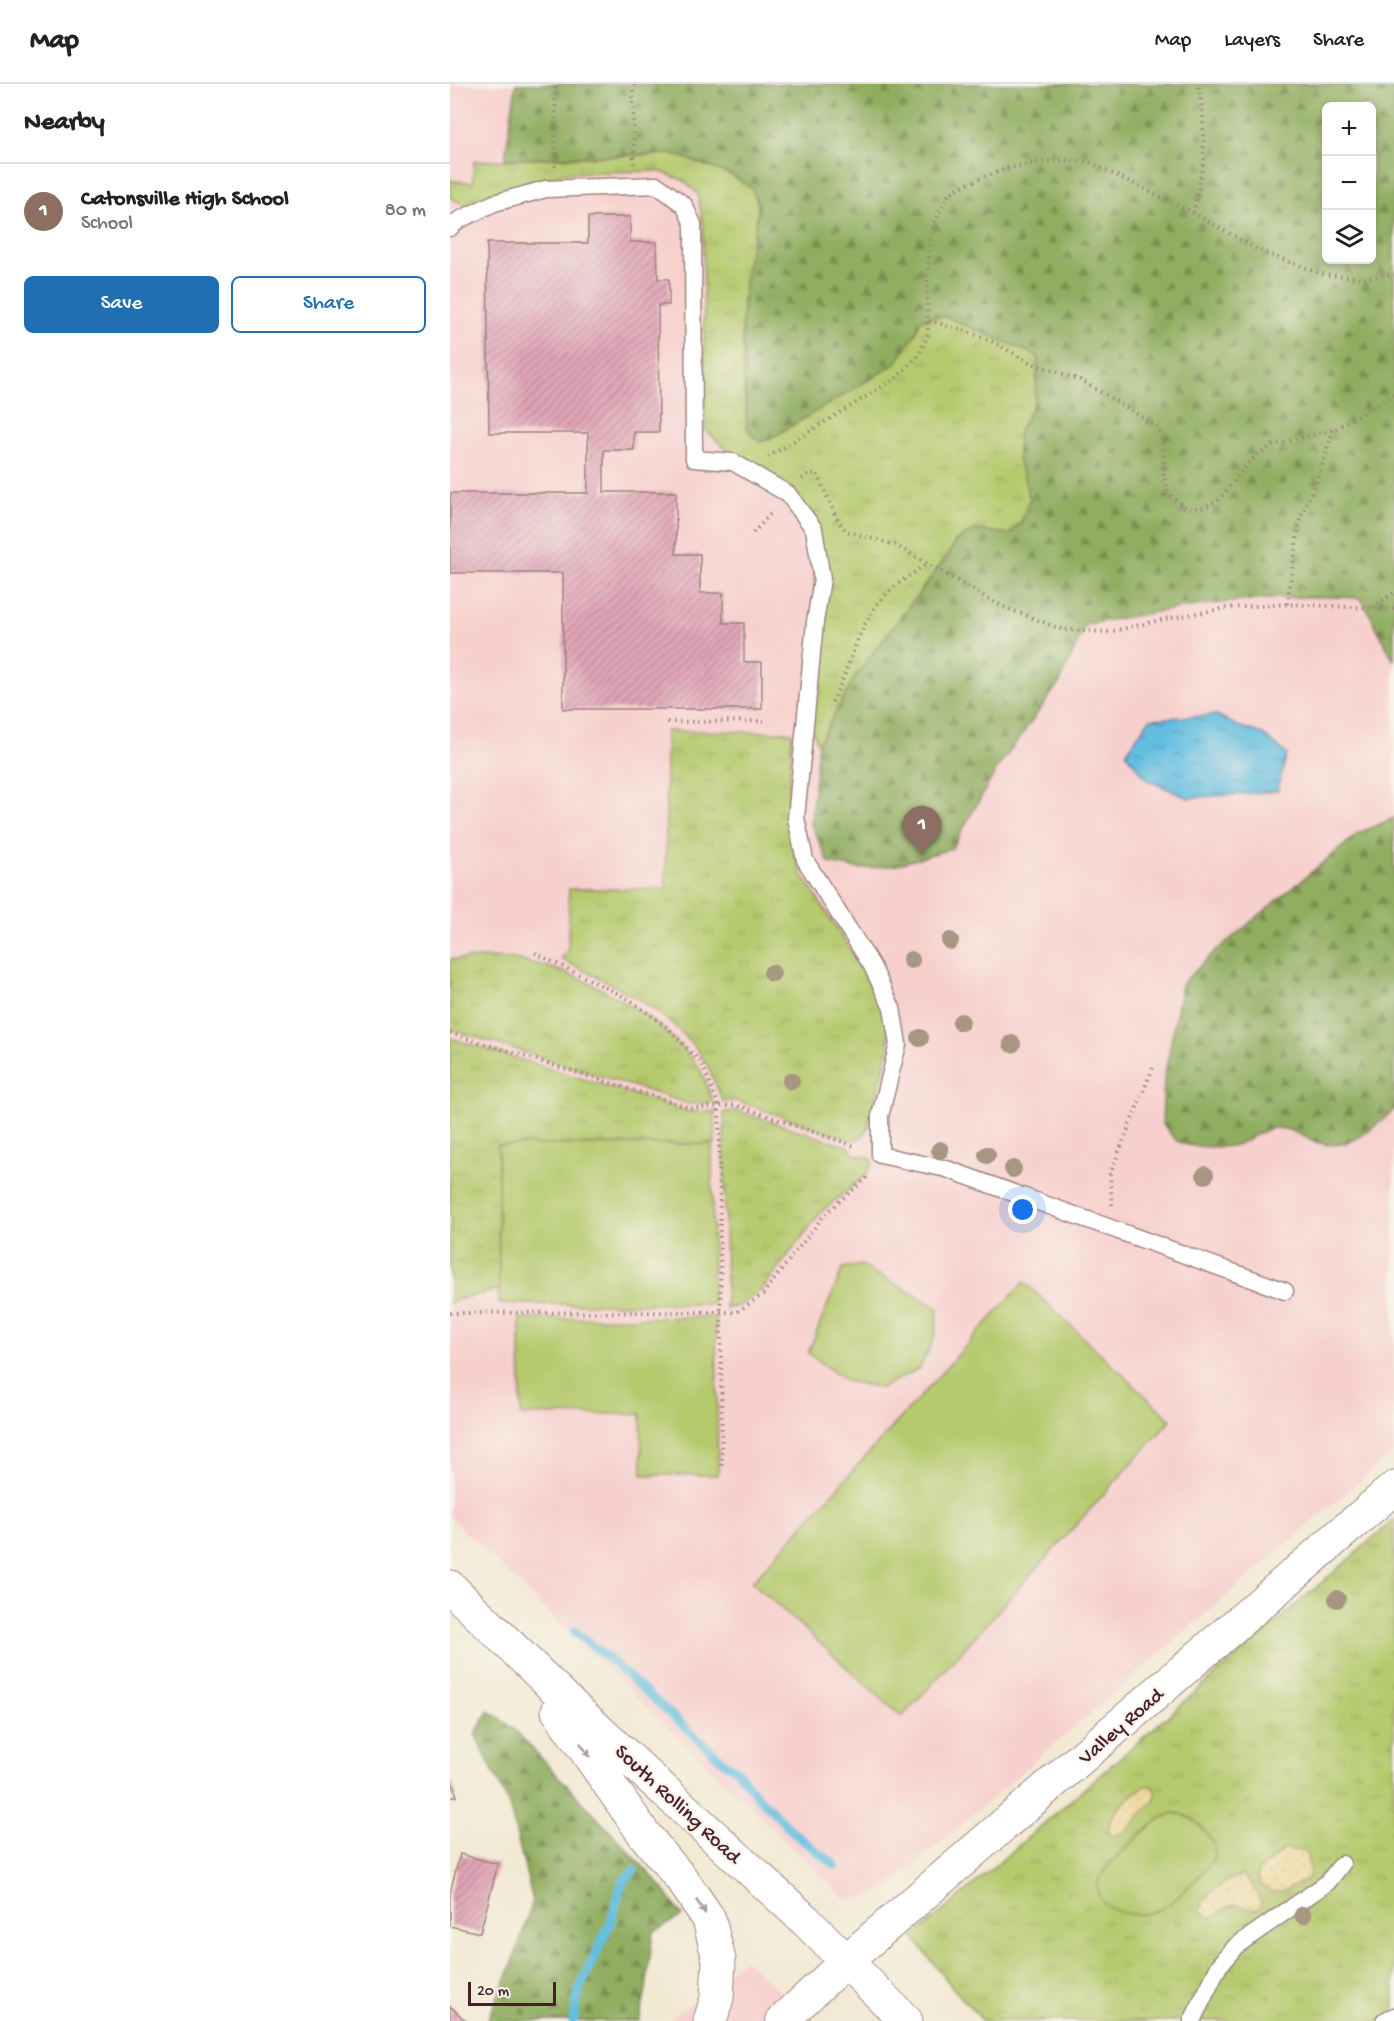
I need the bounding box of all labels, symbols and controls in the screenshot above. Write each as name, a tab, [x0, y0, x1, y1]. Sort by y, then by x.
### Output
text: Map	[30, 25, 79, 58]
text: Map	[1155, 29, 1191, 54]
text: Layers	[1224, 29, 1280, 54]
text: Share	[1313, 29, 1364, 54]
map controls	[1322, 102, 1376, 264]
button: +	[1322, 102, 1376, 156]
text: Nearby	[24, 108, 105, 139]
button: −	[1322, 156, 1376, 210]
text: Catonsville High School	[81, 187, 289, 213]
text: 1	[39, 200, 48, 223]
text: 80 m	[385, 200, 426, 223]
button: layers	[1322, 210, 1376, 264]
text: School	[81, 213, 133, 236]
button: Save	[24, 276, 219, 333]
button: Share	[231, 276, 426, 333]
pin: 1	[902, 806, 942, 856]
your location	[1008, 1195, 1037, 1224]
street label: Valley Road	[1074, 1683, 1171, 1772]
street label: South Rolling Road	[608, 1741, 746, 1872]
one-way arrow	[579, 1742, 590, 1758]
one-way arrow	[695, 1899, 706, 1915]
scale bar	[468, 1979, 556, 2006]
text: 20 m	[477, 1983, 509, 2002]

